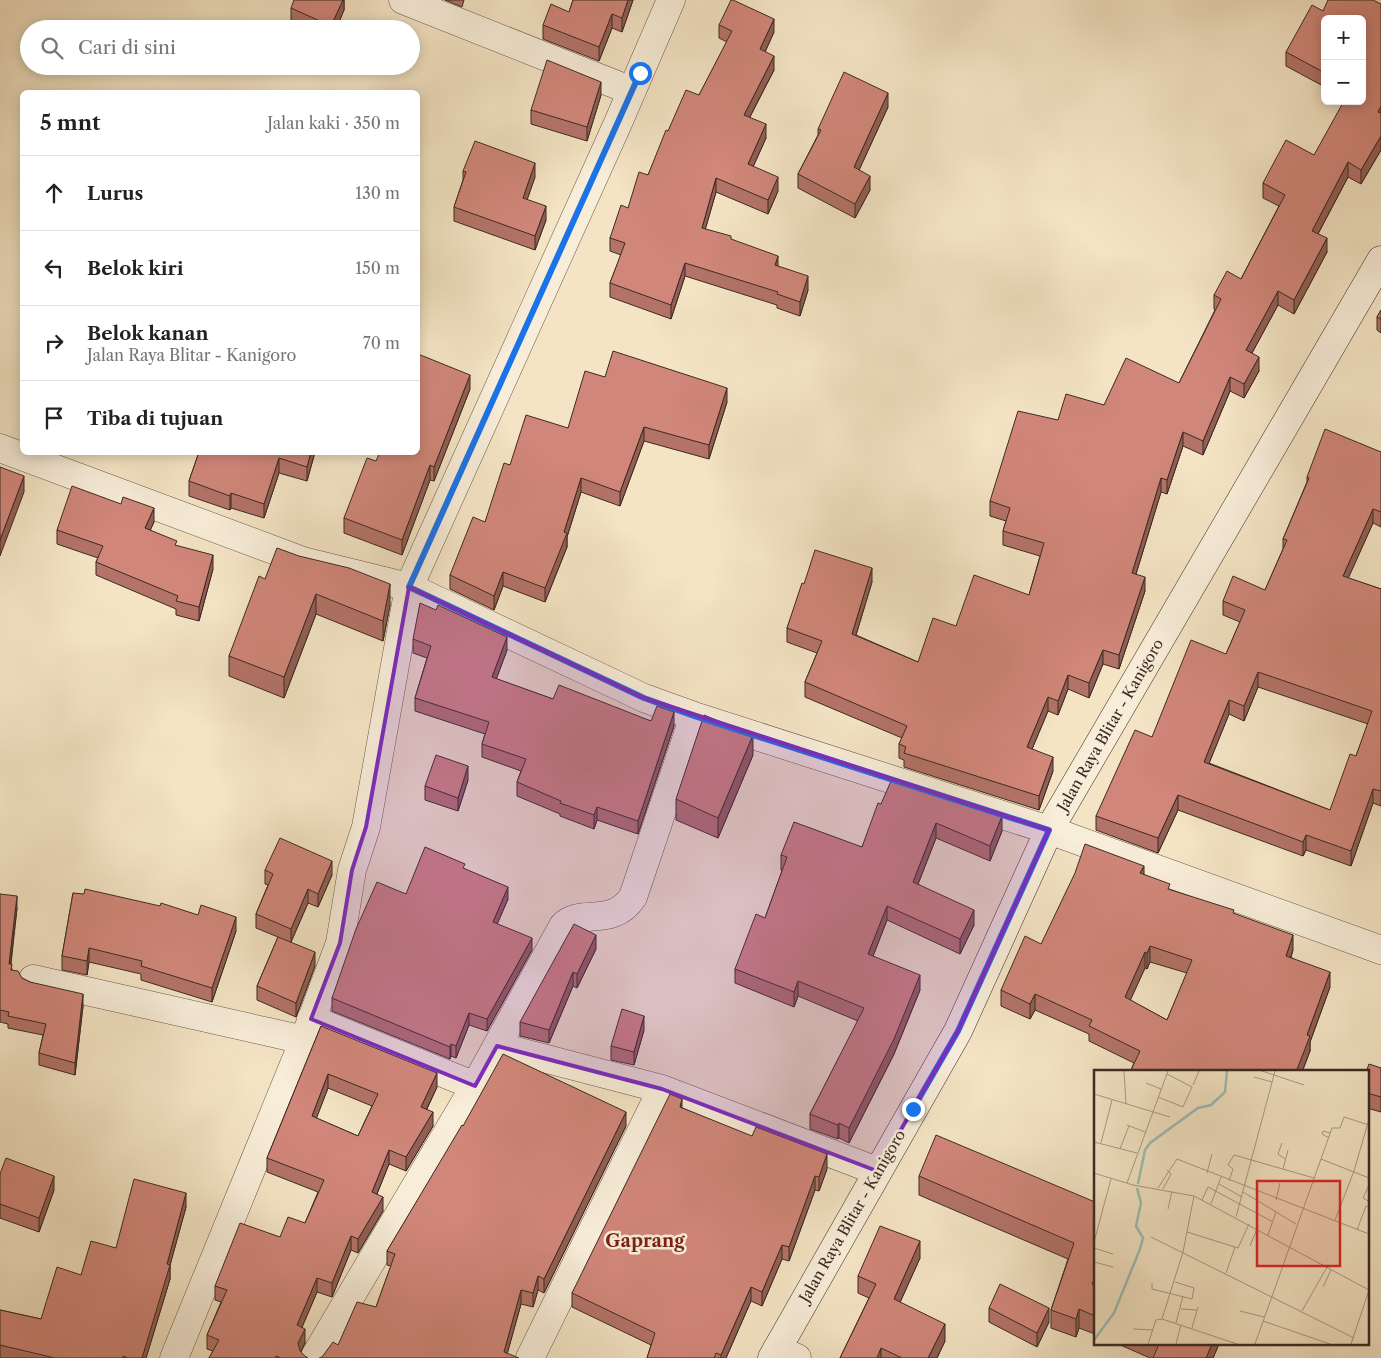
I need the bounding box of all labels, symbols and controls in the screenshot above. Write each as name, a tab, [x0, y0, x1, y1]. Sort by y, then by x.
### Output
map controls	[1321, 15, 1366, 105]
button: +	[1321, 15, 1366, 60]
search box	[20, 20, 420, 75]
icon: search	[38, 34, 66, 62]
text: Cari di sini	[78, 36, 176, 59]
button: −	[1321, 60, 1366, 105]
route start	[629, 62, 652, 85]
text: 5 mnt	[40, 110, 101, 135]
text: Jalan kaki · 350 m	[267, 113, 400, 133]
icon: ahead	[40, 179, 68, 207]
text: Lurus	[87, 182, 143, 205]
text: 130 m	[355, 183, 400, 203]
icon: left	[40, 254, 68, 282]
text: Belok kiri	[87, 257, 184, 280]
text: 150 m	[355, 258, 400, 278]
text: Belok kanan	[87, 322, 209, 345]
icon: right	[40, 329, 68, 357]
text: 70 m	[363, 333, 400, 353]
text: Jalan Raya Blitar - Kanigoro	[87, 345, 296, 365]
icon: arrive	[40, 404, 68, 432]
text: Tiba di tujuan	[87, 407, 223, 430]
street label: Jalan Raya Blitar - Kanigoro	[1052, 635, 1167, 817]
inset map	[1094, 1070, 1368, 1346]
route end	[902, 1098, 925, 1121]
street label: Jalan Raya Blitar - Kanigoro	[794, 1126, 909, 1308]
district label: Gaprang	[605, 1230, 685, 1252]

